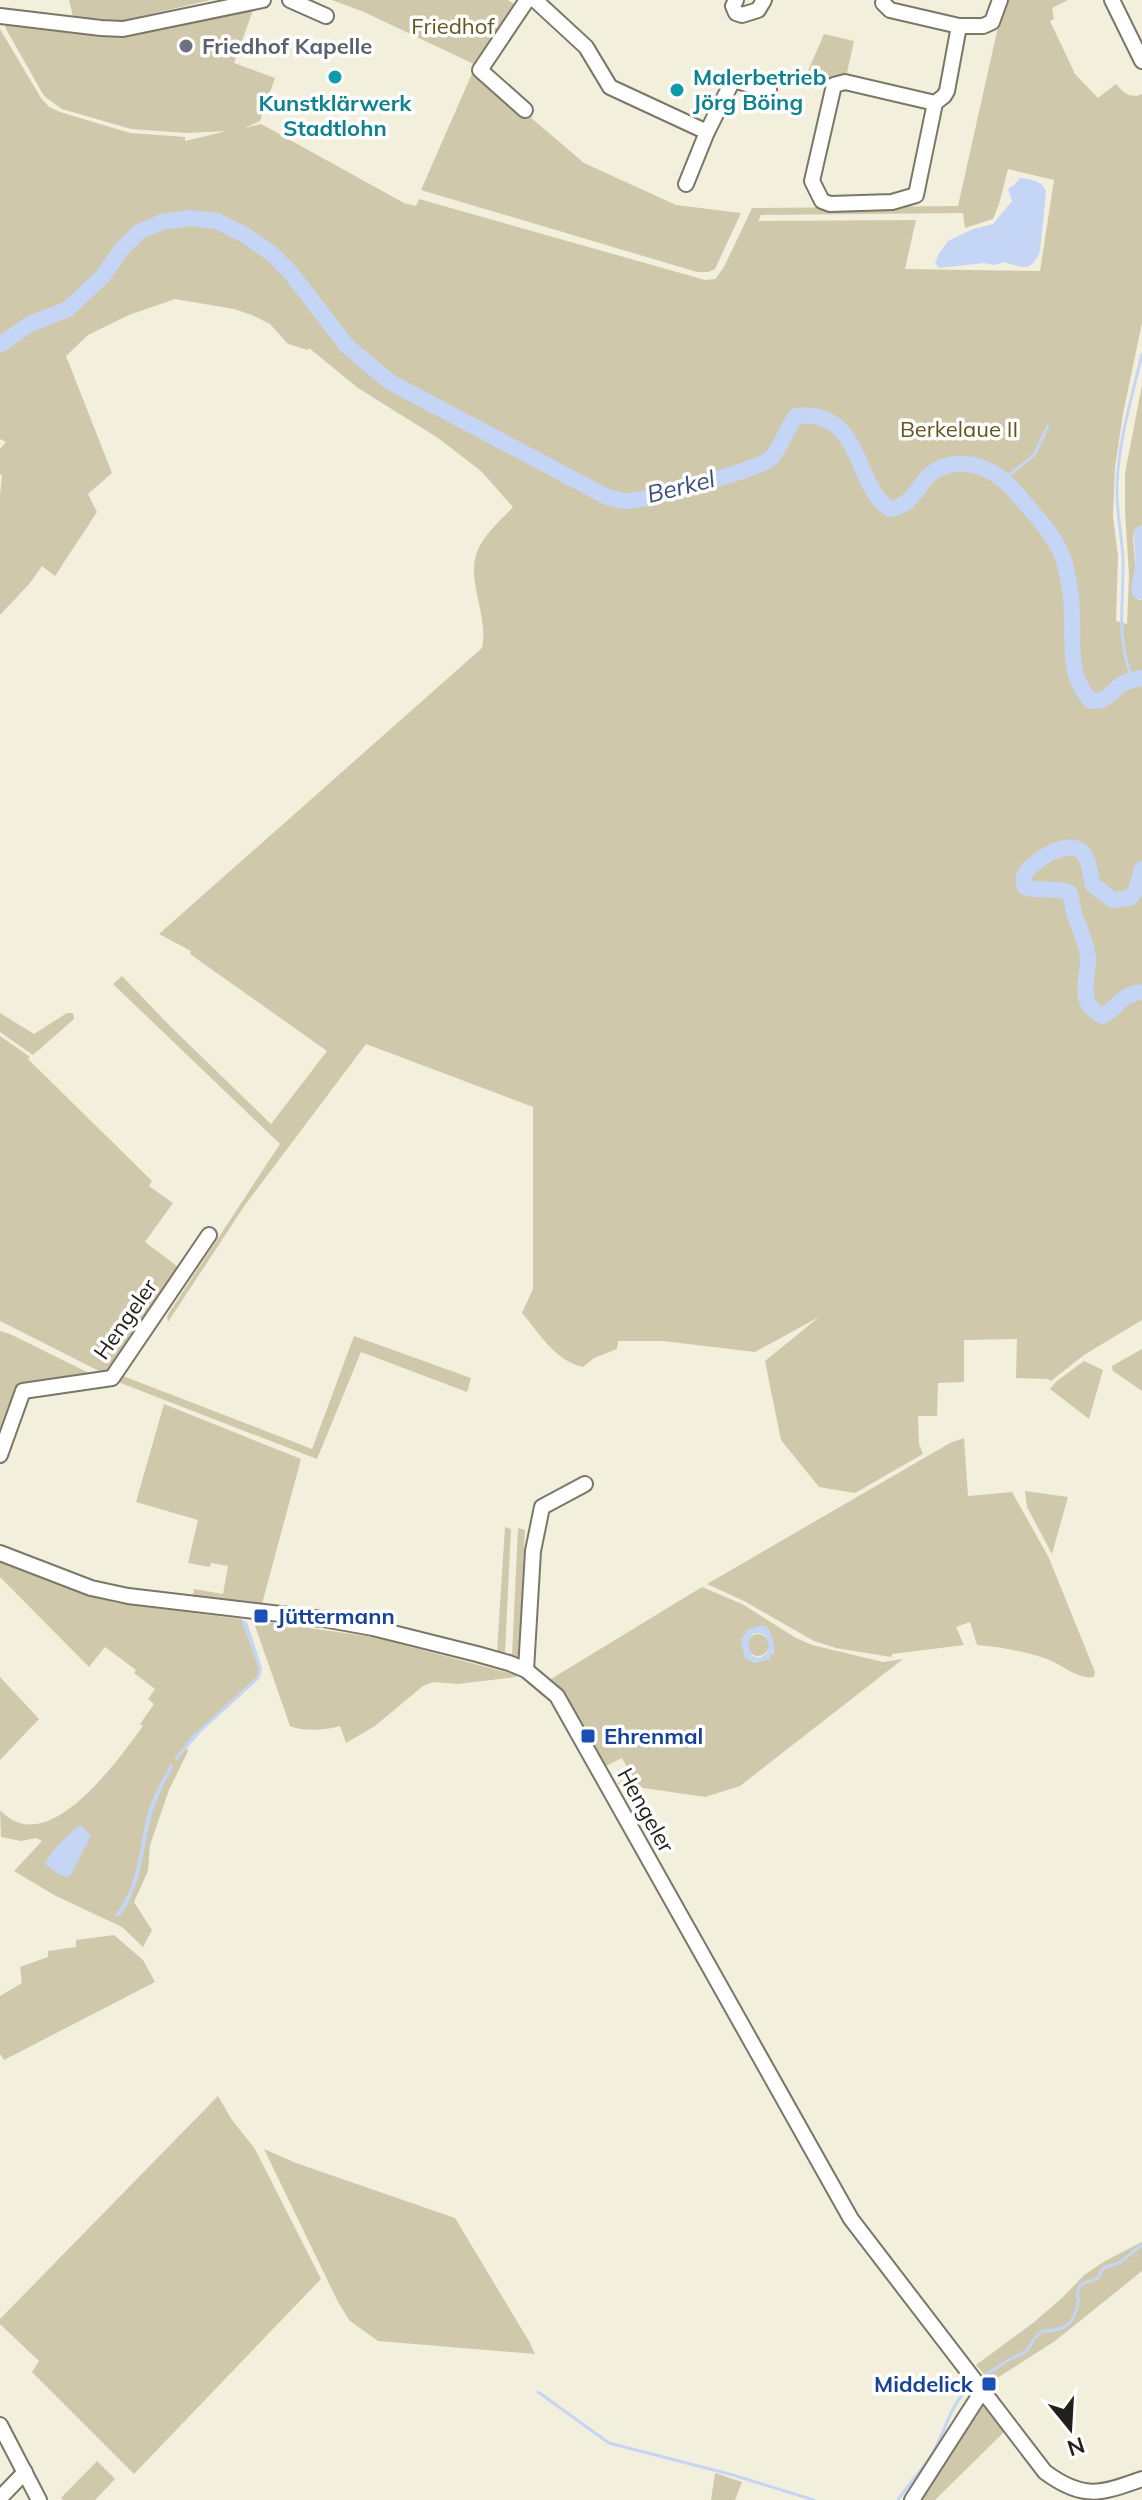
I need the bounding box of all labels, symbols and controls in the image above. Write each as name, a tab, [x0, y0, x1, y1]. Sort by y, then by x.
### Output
park label: Friedhof	[411, 12, 495, 40]
place label: Friedhof Kapelle	[202, 32, 372, 60]
marker: Friedhof Kapelle	[177, 37, 195, 55]
place label: Malerbetrieb Jörg Böing	[693, 63, 826, 116]
marker: Kunstklärwerk Stadtlohn	[326, 68, 344, 86]
marker: Malerbetrieb Jörg Böing	[668, 81, 686, 99]
place label: Kunstklärwerk Stadtlohn	[259, 89, 412, 142]
park label: Berkelaue II	[900, 415, 1018, 443]
water label: Berkel	[644, 463, 718, 509]
street label: Hengeler	[87, 1273, 163, 1365]
place label: Jüttermann	[277, 1602, 395, 1630]
marker: Jüttermann	[252, 1607, 270, 1625]
place label: Ehrenmal	[604, 1722, 703, 1750]
marker: Ehrenmal	[579, 1727, 597, 1745]
street label: Hengeler	[611, 1763, 681, 1857]
place label: Middelick	[874, 2370, 974, 2398]
marker: Middelick	[980, 2375, 998, 2393]
north arrow	[1030, 2388, 1110, 2468]
text: N	[1064, 2431, 1088, 2463]

